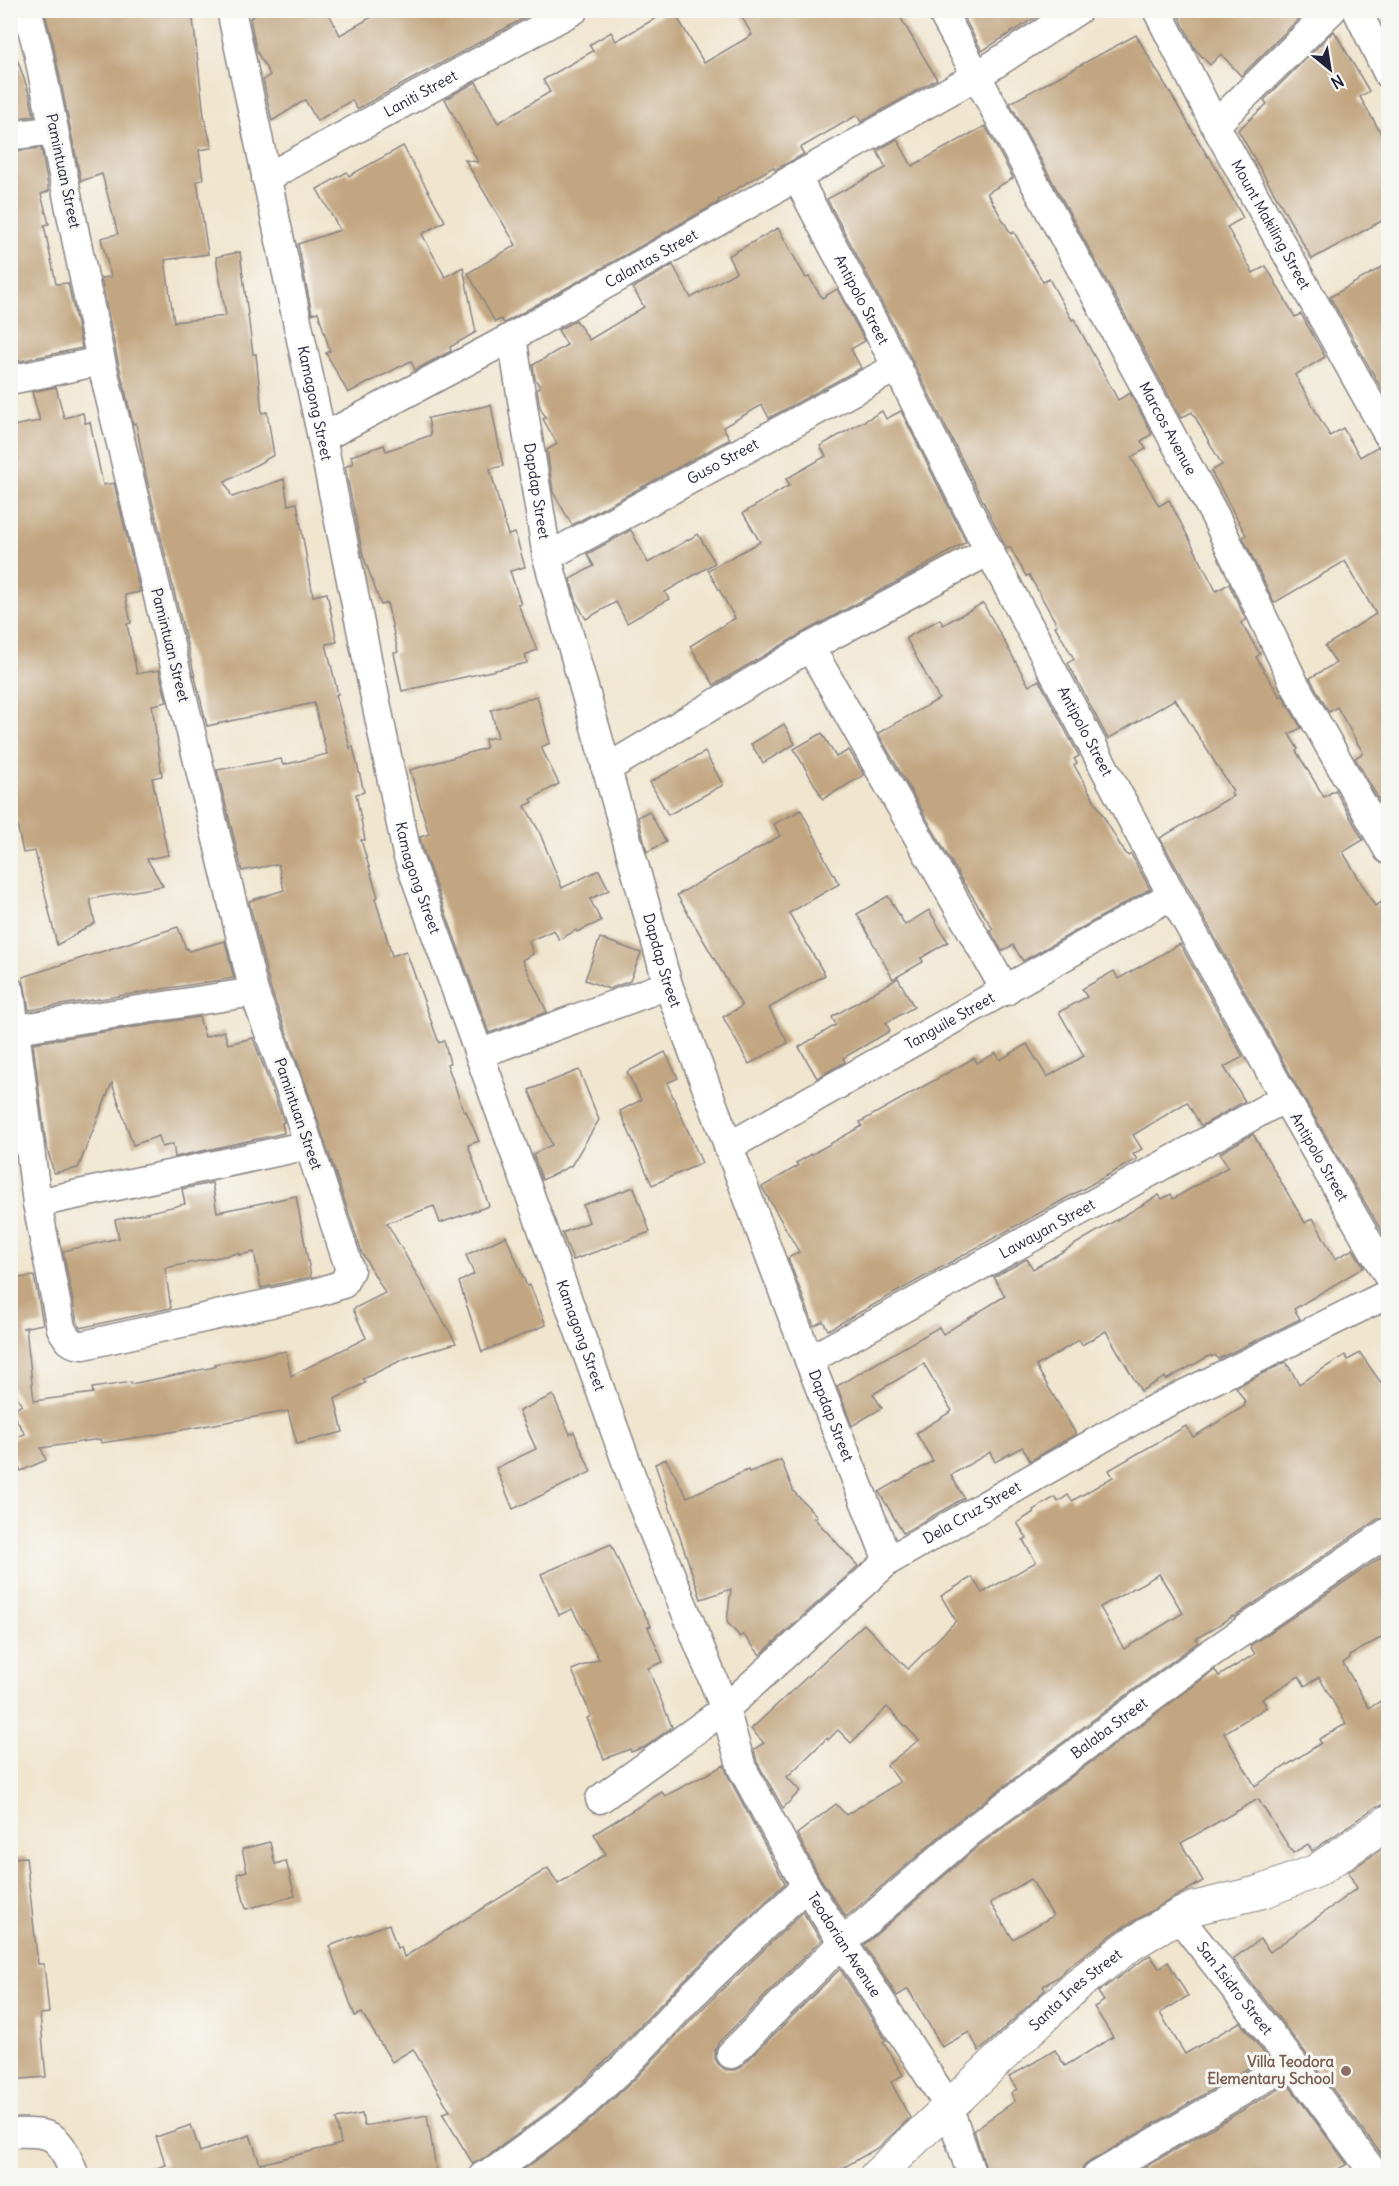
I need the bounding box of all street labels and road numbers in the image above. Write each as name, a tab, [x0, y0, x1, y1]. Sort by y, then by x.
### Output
street label: Laniti Street	[380, 66, 460, 121]
street label: Pamintuan Street	[42, 112, 85, 230]
street label: Mount Makiling Street	[1227, 156, 1315, 293]
street label: Calantas Street	[602, 225, 701, 292]
street label: Antipolo Street	[830, 251, 893, 348]
street label: Kamagong Street	[294, 344, 336, 462]
street label: Marcos Avenue	[1135, 378, 1201, 478]
street label: Guso Street	[683, 434, 762, 488]
street label: Dapdap Street	[520, 441, 554, 541]
street label: Pamintuan Street	[147, 586, 194, 704]
street label: Antipolo Street	[1054, 683, 1117, 779]
street label: Kamagong Street	[392, 820, 445, 936]
street label: Dapdap Street	[639, 911, 686, 1010]
street label: Tanguile Street	[901, 988, 998, 1054]
street label: Pamintuan Street	[270, 1055, 326, 1172]
street label: Antipolo Street	[1287, 1109, 1353, 1204]
street label: Lawayan Street	[996, 1194, 1098, 1262]
street label: Kamagong Street	[552, 1277, 610, 1394]
street label: Dapdap Street	[805, 1367, 858, 1464]
street label: Dela Cruz Street	[919, 1477, 1024, 1548]
street label: Balaba Street	[1067, 1693, 1151, 1763]
street label: Teodorian Avenue	[803, 1888, 885, 2000]
street label: San Isidro Street	[1193, 1938, 1277, 2039]
street label: Santa Ines Street	[1025, 1945, 1125, 2035]

